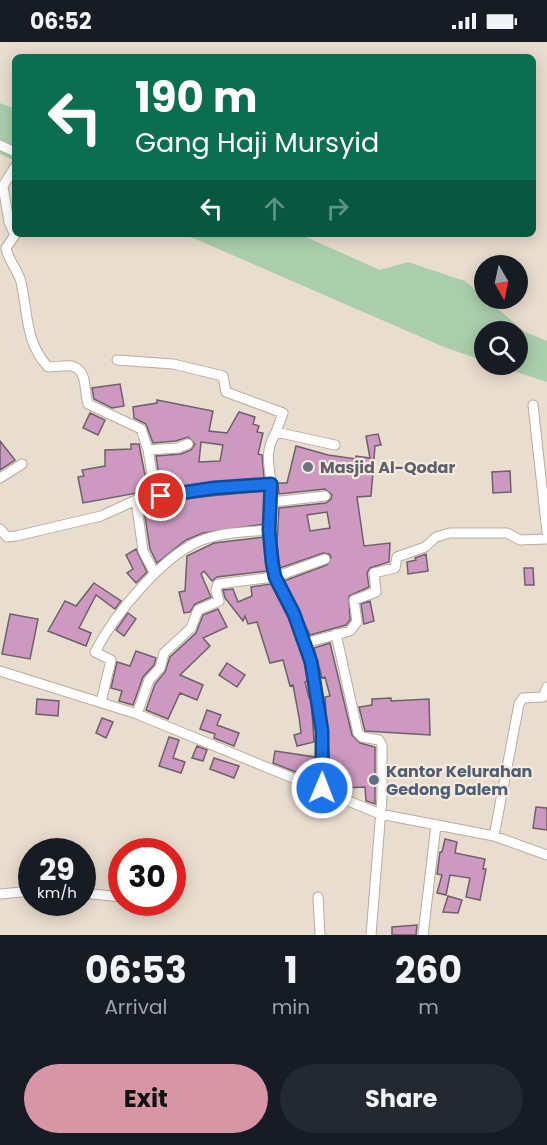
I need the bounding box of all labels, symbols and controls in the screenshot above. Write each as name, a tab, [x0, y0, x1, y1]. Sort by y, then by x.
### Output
text: 06:52	[30, 6, 91, 37]
text: 190 m	[135, 68, 257, 127]
icon: left	[36, 78, 114, 156]
text: Gang Haji Mursyid	[135, 124, 379, 161]
icon: left	[195, 192, 228, 225]
icon: ahead	[258, 192, 291, 225]
icon: right	[321, 192, 354, 225]
north arrow	[474, 255, 528, 309]
map controls	[474, 255, 528, 375]
button: search	[474, 321, 528, 375]
place label: Masjid Al-Qodar	[320, 456, 455, 479]
marker: Masjid Al-Qodar	[301, 460, 315, 474]
pin	[135, 470, 186, 521]
icon: arrive	[144, 479, 177, 512]
position arrow	[290, 756, 354, 820]
place label: Kantor Kelurahan Gedong Dalem	[386, 760, 532, 801]
marker: Kantor Kelurahan Gedong Dalem	[367, 773, 381, 787]
speed limit sign: 30	[108, 838, 186, 916]
text: 29	[39, 848, 75, 891]
text: km/h	[37, 882, 77, 903]
text: 06:53	[85, 945, 187, 996]
text: 1	[284, 945, 298, 996]
text: 260	[395, 945, 462, 996]
text: Arrival	[104, 993, 167, 1021]
text: min	[272, 993, 310, 1021]
text: m	[418, 993, 439, 1021]
button: Exit	[24, 1064, 268, 1133]
button: Share	[280, 1064, 523, 1133]

